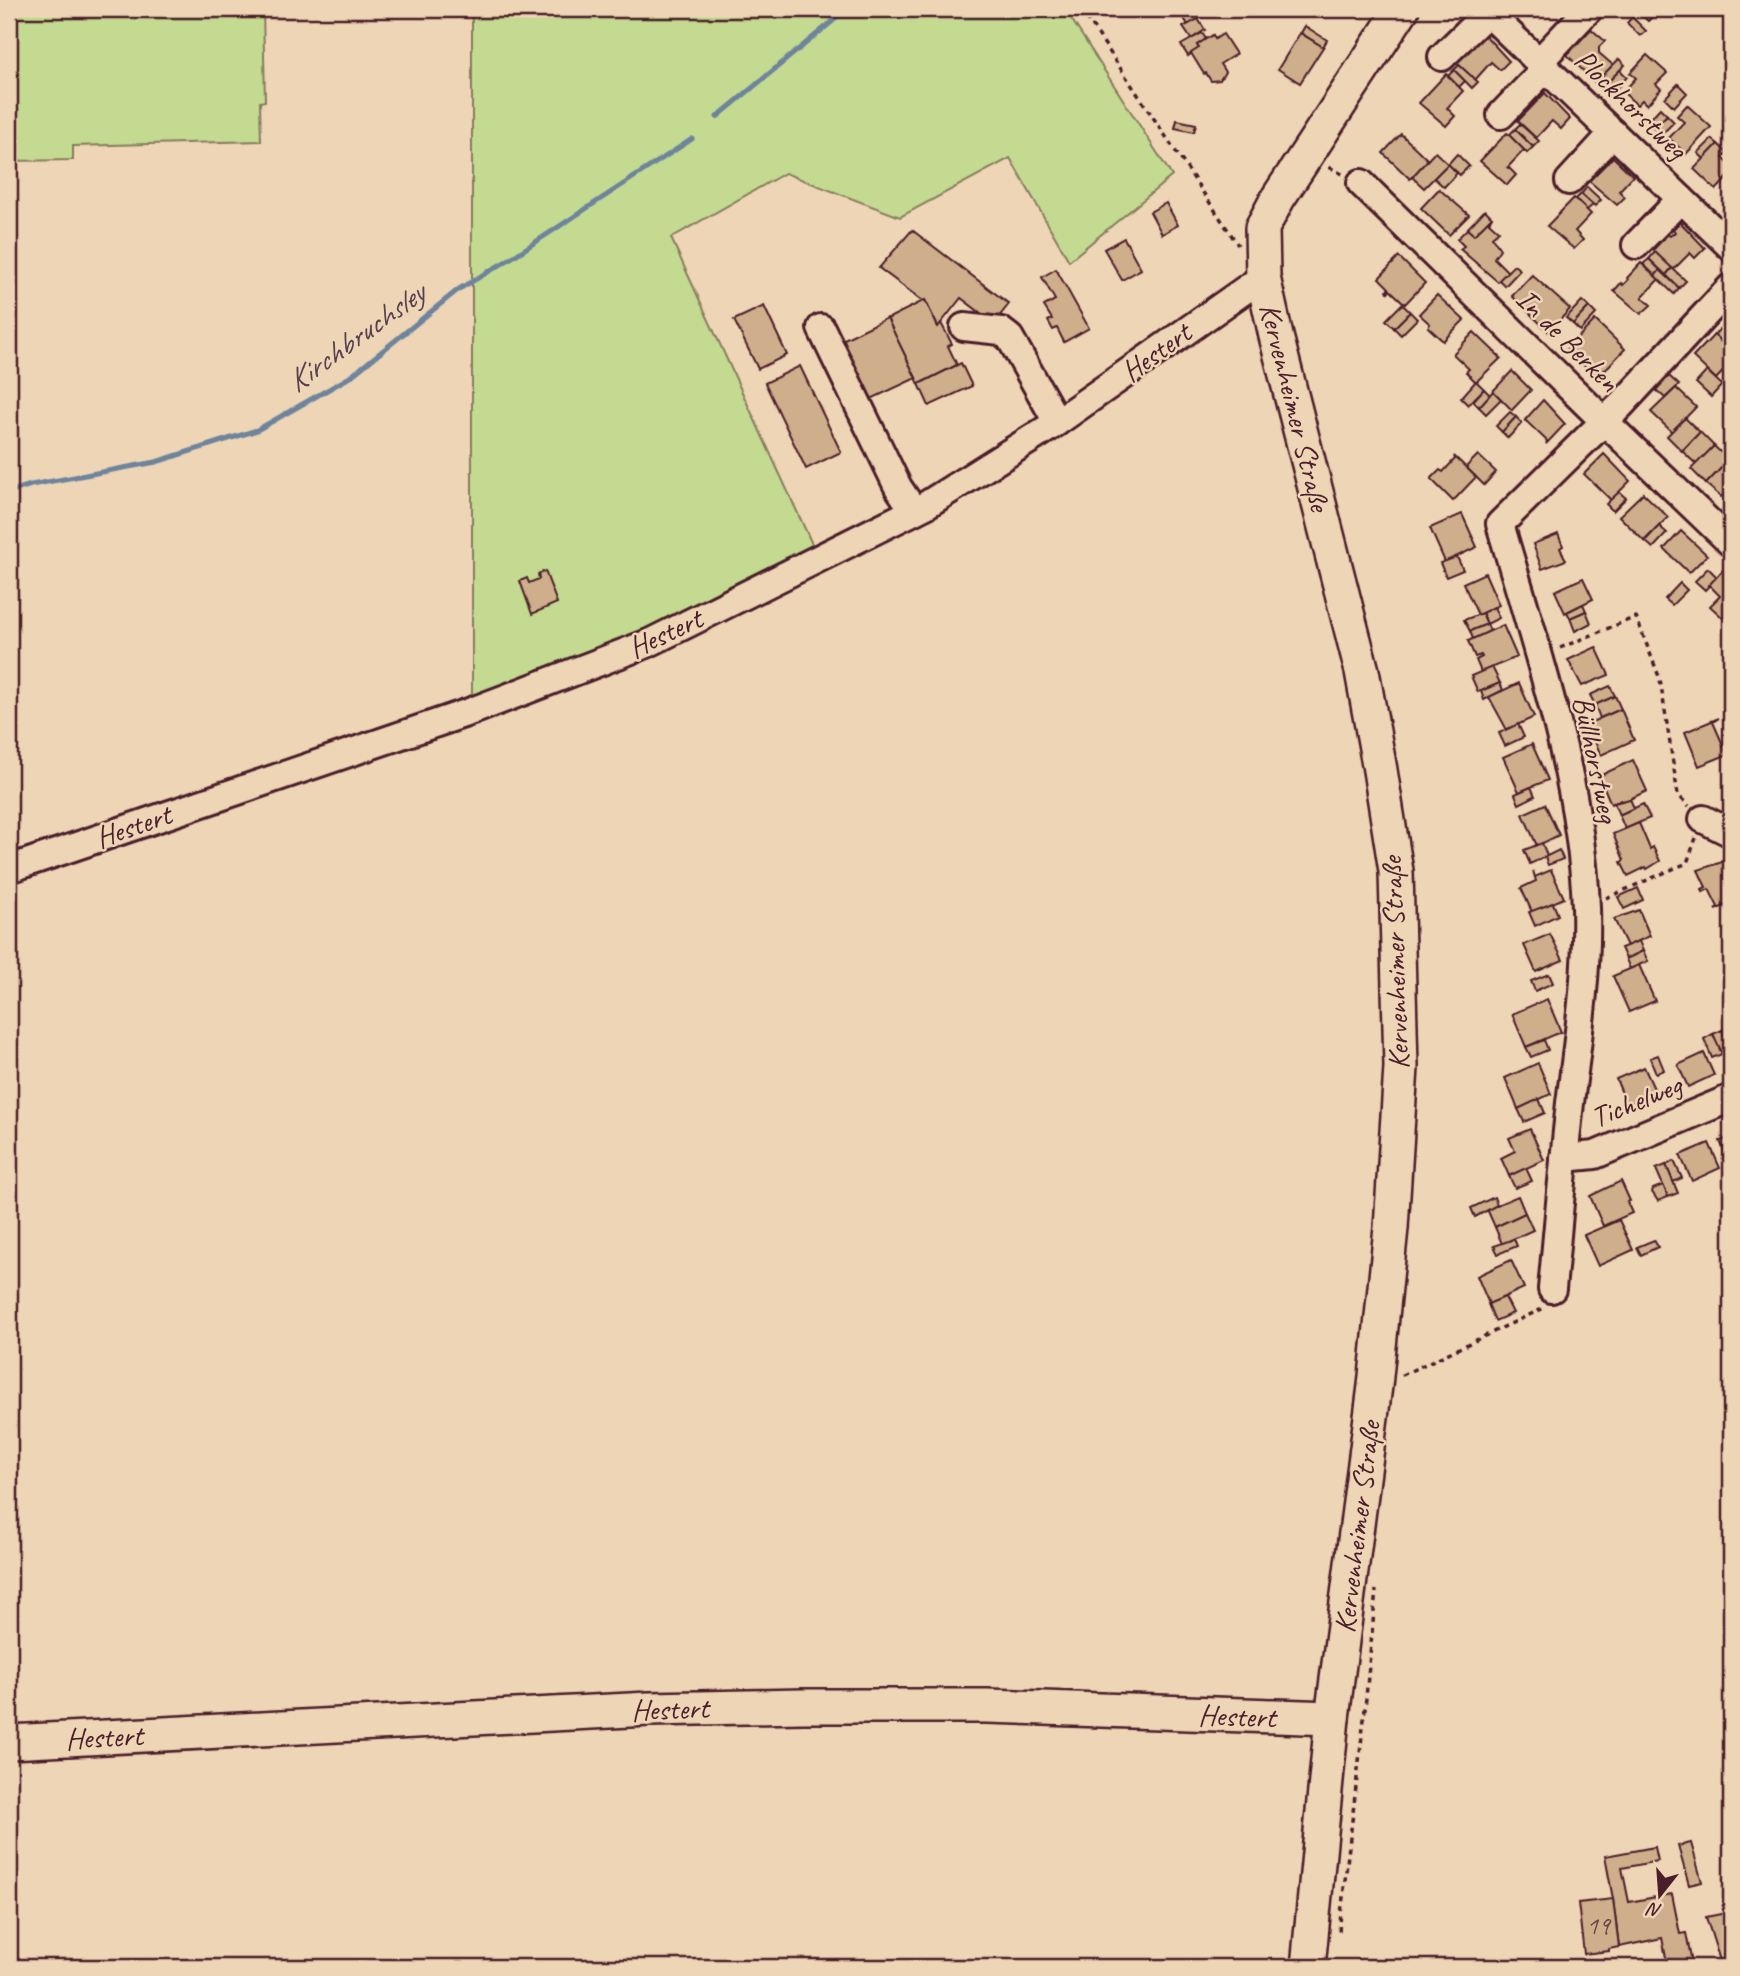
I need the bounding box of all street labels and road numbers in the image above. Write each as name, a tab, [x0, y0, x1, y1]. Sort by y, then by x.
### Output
street label: Plockhorstweg	[1566, 41, 1697, 169]
street label: In de Berken	[1508, 280, 1628, 400]
street label: Kervenheimer Straße	[1251, 299, 1340, 517]
street label: Hestert	[1114, 312, 1201, 390]
street label: Hestert	[622, 598, 711, 667]
street label: Büllhorstweg	[1564, 692, 1628, 828]
street label: Hestert	[90, 794, 179, 857]
street label: Kervenheimer Straße	[1372, 854, 1418, 1070]
street label: Tichelweg	[1585, 1065, 1689, 1136]
street label: Kervenheimer Straße	[1325, 1417, 1389, 1635]
street label: Hestert	[631, 1689, 712, 1729]
street label: Hestert	[1198, 1696, 1279, 1736]
street label: Hestert	[64, 1716, 147, 1758]

